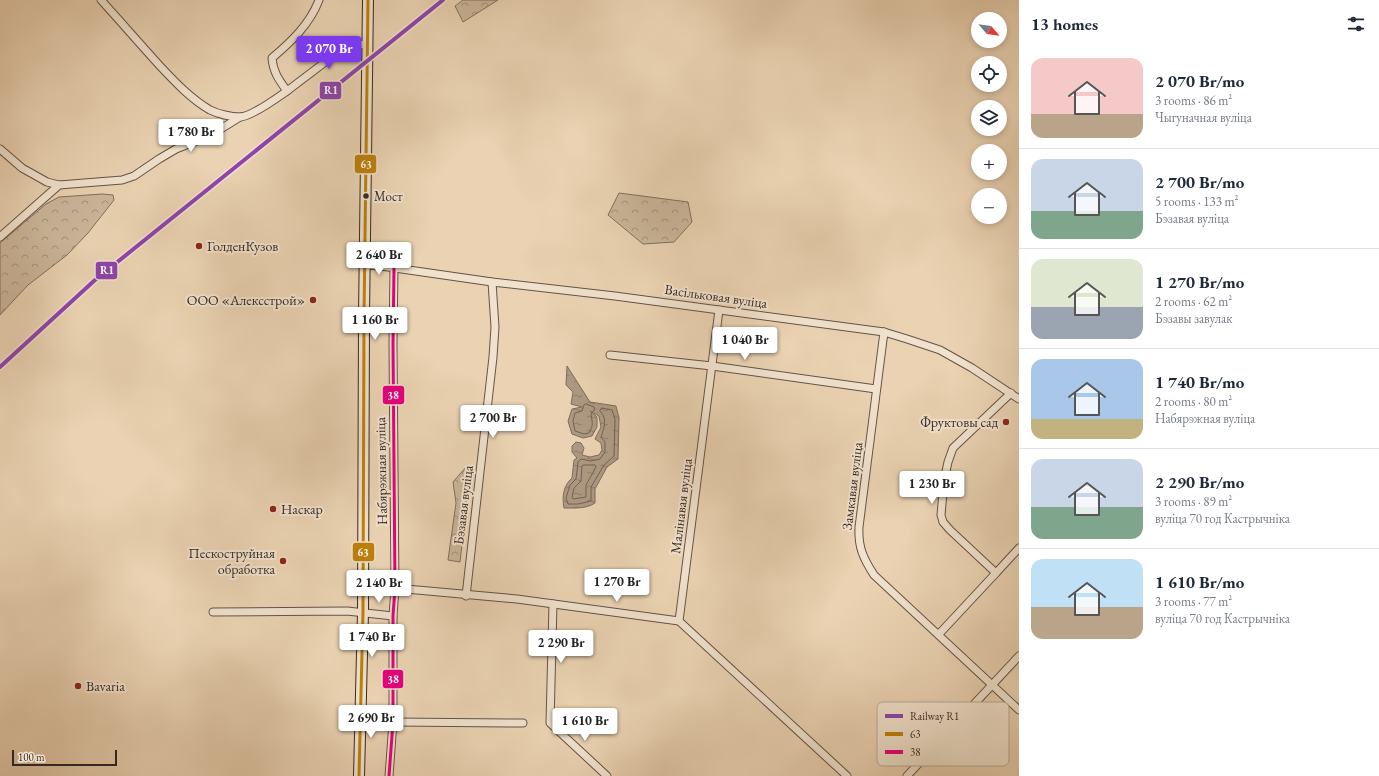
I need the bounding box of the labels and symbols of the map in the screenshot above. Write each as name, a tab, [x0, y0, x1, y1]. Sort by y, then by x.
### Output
north arrow	[971, 12, 1007, 48]
pin: 2 070 Br	[288, 36, 370, 70]
line badge: R1	[319, 81, 342, 100]
text: R1	[324, 83, 338, 97]
pin: 1 780 Br	[150, 119, 232, 153]
line badge: 63	[354, 154, 377, 174]
text: 63	[360, 157, 372, 171]
place label: Мост	[374, 188, 403, 205]
marker: Мост	[361, 191, 371, 201]
place label: ГолденКузов	[207, 237, 278, 255]
marker: ГолденКузов	[194, 241, 204, 251]
pin: 2 640 Br	[338, 242, 420, 276]
line badge: R1	[95, 261, 118, 280]
text: R1	[100, 263, 114, 277]
street label: Васільковая вуліца	[664, 280, 769, 312]
place label: ООО «Алексстрой»	[187, 291, 305, 309]
marker: ООО «Алексстрой»	[308, 295, 318, 305]
pin: 1 160 Br	[334, 307, 416, 341]
pin: 1 040 Br	[704, 327, 786, 361]
line badge: 38	[382, 385, 405, 405]
text: 38	[387, 388, 399, 402]
pin: 2 700 Br	[452, 405, 534, 439]
place label: Фруктовы сад	[920, 413, 999, 431]
street label: Набярэжная вуліца	[371, 416, 391, 525]
marker: Фруктовы сад	[1001, 417, 1011, 427]
street label: Замкавая вуліца	[838, 441, 866, 531]
street label: Малінавая вуліца	[666, 457, 696, 555]
street label: Бэзавая вуліца	[449, 464, 477, 546]
pin: 1 230 Br	[891, 471, 973, 505]
place label: Наскар	[281, 500, 323, 518]
marker: Наскар	[268, 504, 278, 514]
line badge: 63	[352, 542, 375, 562]
place label: Пескоструйная обработка	[188, 544, 275, 578]
text: 63	[357, 545, 369, 559]
marker: Пескоструйная обработка	[278, 556, 288, 566]
pin: 1 270 Br	[576, 569, 658, 603]
pin: 2 140 Br	[338, 570, 420, 604]
pin: 1 740 Br	[331, 624, 413, 658]
pin: 2 290 Br	[520, 630, 602, 664]
line badge: 38	[382, 669, 404, 689]
text: 38	[387, 672, 399, 686]
place label: Bavaria	[86, 677, 125, 695]
marker: Bavaria	[73, 681, 83, 691]
legend	[877, 702, 1009, 766]
pin: 2 690 Br	[330, 705, 412, 739]
pin: 1 610 Br	[544, 708, 626, 742]
text: Railway R1	[910, 709, 959, 723]
text: 63	[910, 727, 921, 741]
text: 38	[910, 745, 921, 759]
scale bar	[12, 748, 117, 767]

